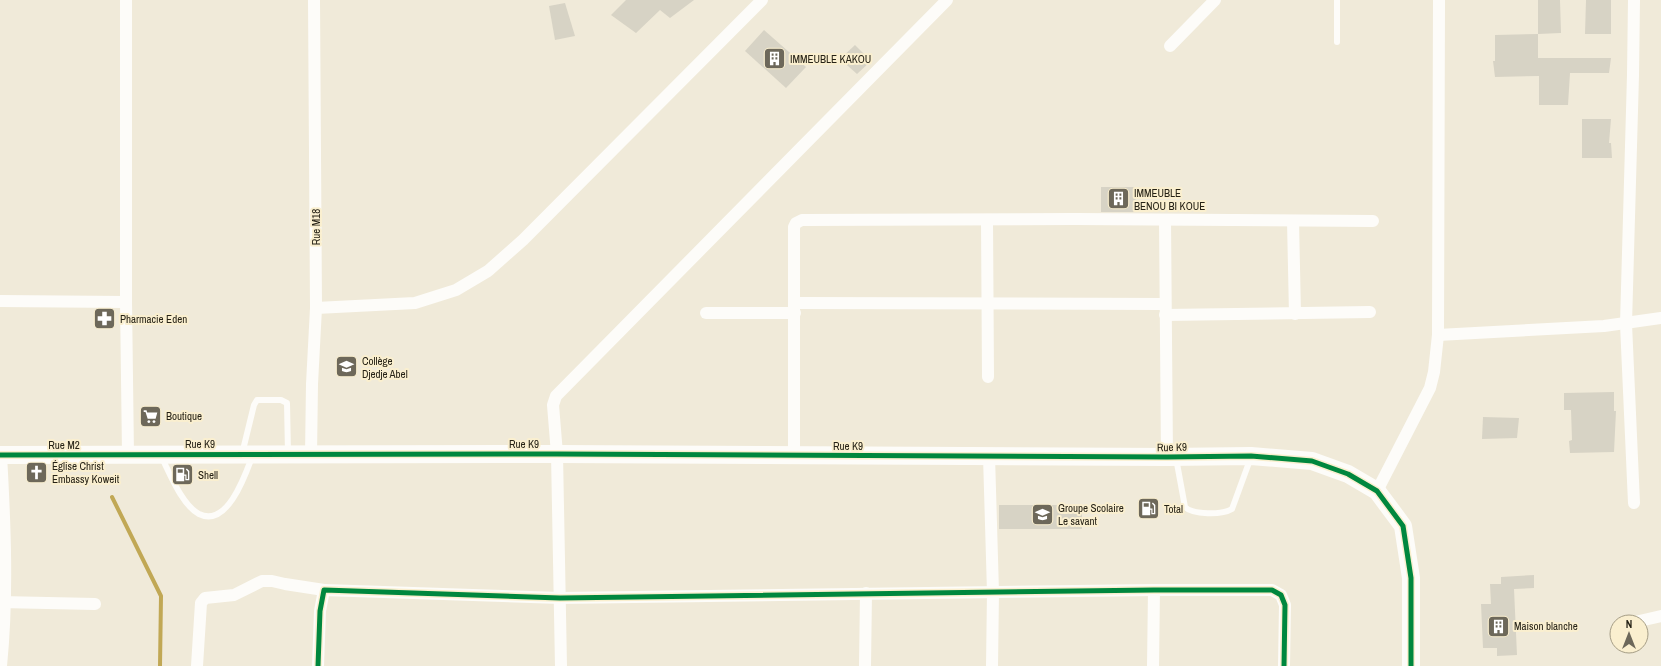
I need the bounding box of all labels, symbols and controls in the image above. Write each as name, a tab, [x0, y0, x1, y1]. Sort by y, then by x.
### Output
building icon: IMMEUBLE KAKOU	[762, 46, 788, 72]
place label: IMMEUBLE KAKOU	[790, 52, 871, 66]
building icon: IMMEUBLE BENOU BI KOUE	[1105, 186, 1131, 212]
place label: IMMEUBLE BENOU BI KOUE	[1134, 186, 1205, 213]
street label: Rue M18	[309, 209, 323, 245]
pharmacy icon: Pharmacie Eden	[92, 306, 118, 332]
place label: Pharmacie Eden	[120, 312, 187, 326]
school or university icon: Collège Djedje Abel	[333, 354, 359, 380]
place label: Collège Djedje Abel	[362, 354, 408, 381]
supermarket icon: Boutique	[137, 403, 163, 429]
place label: Boutique	[166, 409, 202, 423]
street label: Rue K9	[185, 437, 215, 451]
street label: Rue K9	[509, 437, 539, 451]
street label: Rue M2	[48, 438, 80, 452]
street label: Rue K9	[833, 439, 863, 453]
street label: Rue K9	[1157, 440, 1187, 454]
church icon: Église Christ Embassy Koweit	[24, 459, 50, 485]
place label: Église Christ Embassy Koweit	[52, 459, 120, 486]
fuel station icon: Shell	[170, 462, 196, 488]
place label: Shell	[198, 468, 218, 482]
fuel station icon: Total	[1136, 496, 1162, 522]
school or university icon: Groupe Scolaire Le savant	[1029, 501, 1055, 527]
place label: Groupe Scolaire Le savant	[1058, 501, 1124, 528]
place label: Total	[1164, 502, 1183, 516]
building icon: Maison blanche	[1486, 613, 1512, 639]
north arrow	[1609, 614, 1649, 654]
text: N	[1626, 617, 1632, 631]
place label: Maison blanche	[1514, 619, 1578, 633]

